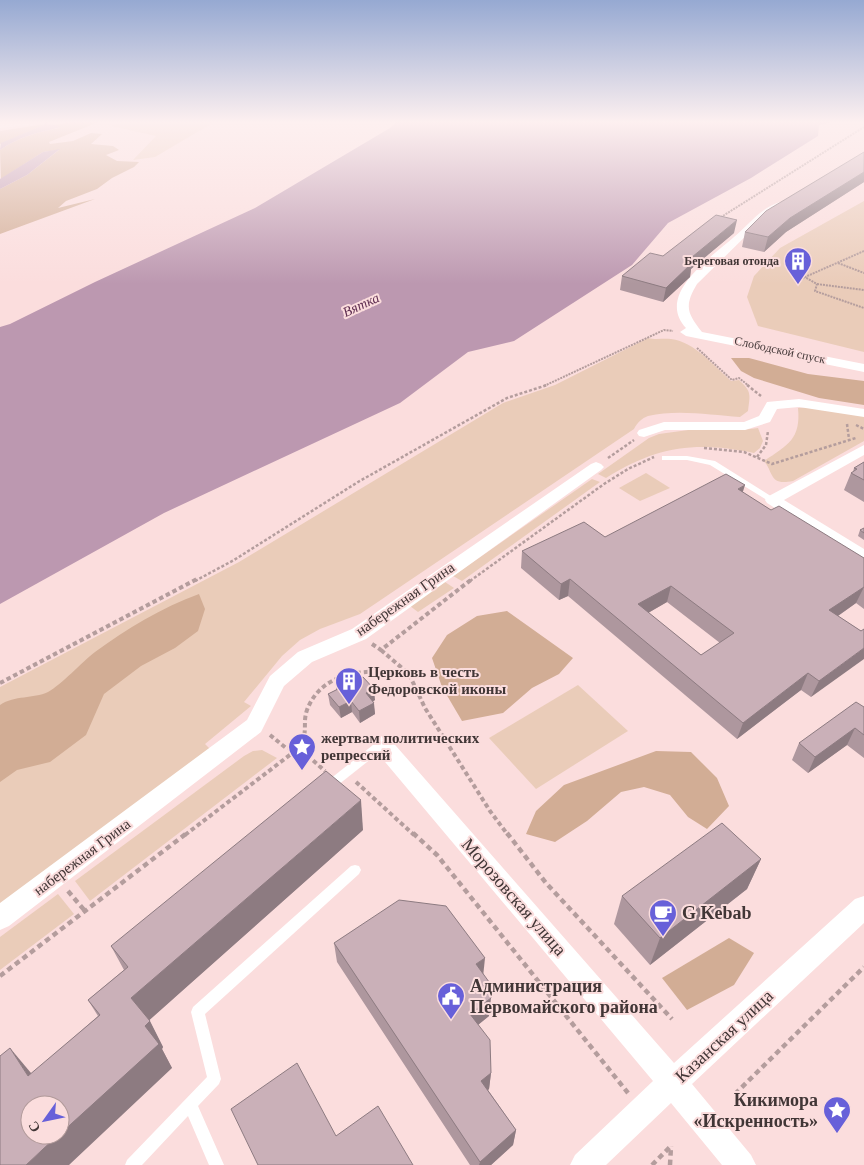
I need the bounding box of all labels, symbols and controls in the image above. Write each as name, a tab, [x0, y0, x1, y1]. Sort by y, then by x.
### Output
building icon: Береговая отонда	[783, 246, 813, 285]
place label: Береговая отонда	[684, 254, 779, 268]
water label: Вятка	[340, 290, 382, 320]
street label: Слободской спуск	[733, 334, 827, 367]
street label: набережная Грина	[353, 559, 458, 639]
place label: Церковь в честь Федоровской иконы	[368, 664, 506, 697]
building icon: Церковь в честь Федоровской иконы	[334, 666, 364, 705]
place label: жертвам политических репрессий	[321, 730, 480, 763]
place icon: жертвам политических репрессий	[287, 732, 317, 771]
street label: набережная Грина	[31, 815, 134, 898]
street label: Морозовская улица	[458, 834, 570, 960]
cafe icon: G Kebab	[648, 898, 678, 937]
place label: G Kebab	[682, 903, 752, 923]
place label: Администрация Первомайского района	[470, 976, 658, 1017]
public building icon: Администрация Первомайского района	[436, 981, 466, 1020]
street label: Казанская улица	[671, 986, 777, 1086]
place label: Кикимора «Искренность»	[694, 1090, 818, 1131]
north arrow	[20, 1095, 70, 1145]
place icon: Кикимора «Искренность»	[822, 1095, 852, 1134]
text: С	[25, 1118, 44, 1135]

